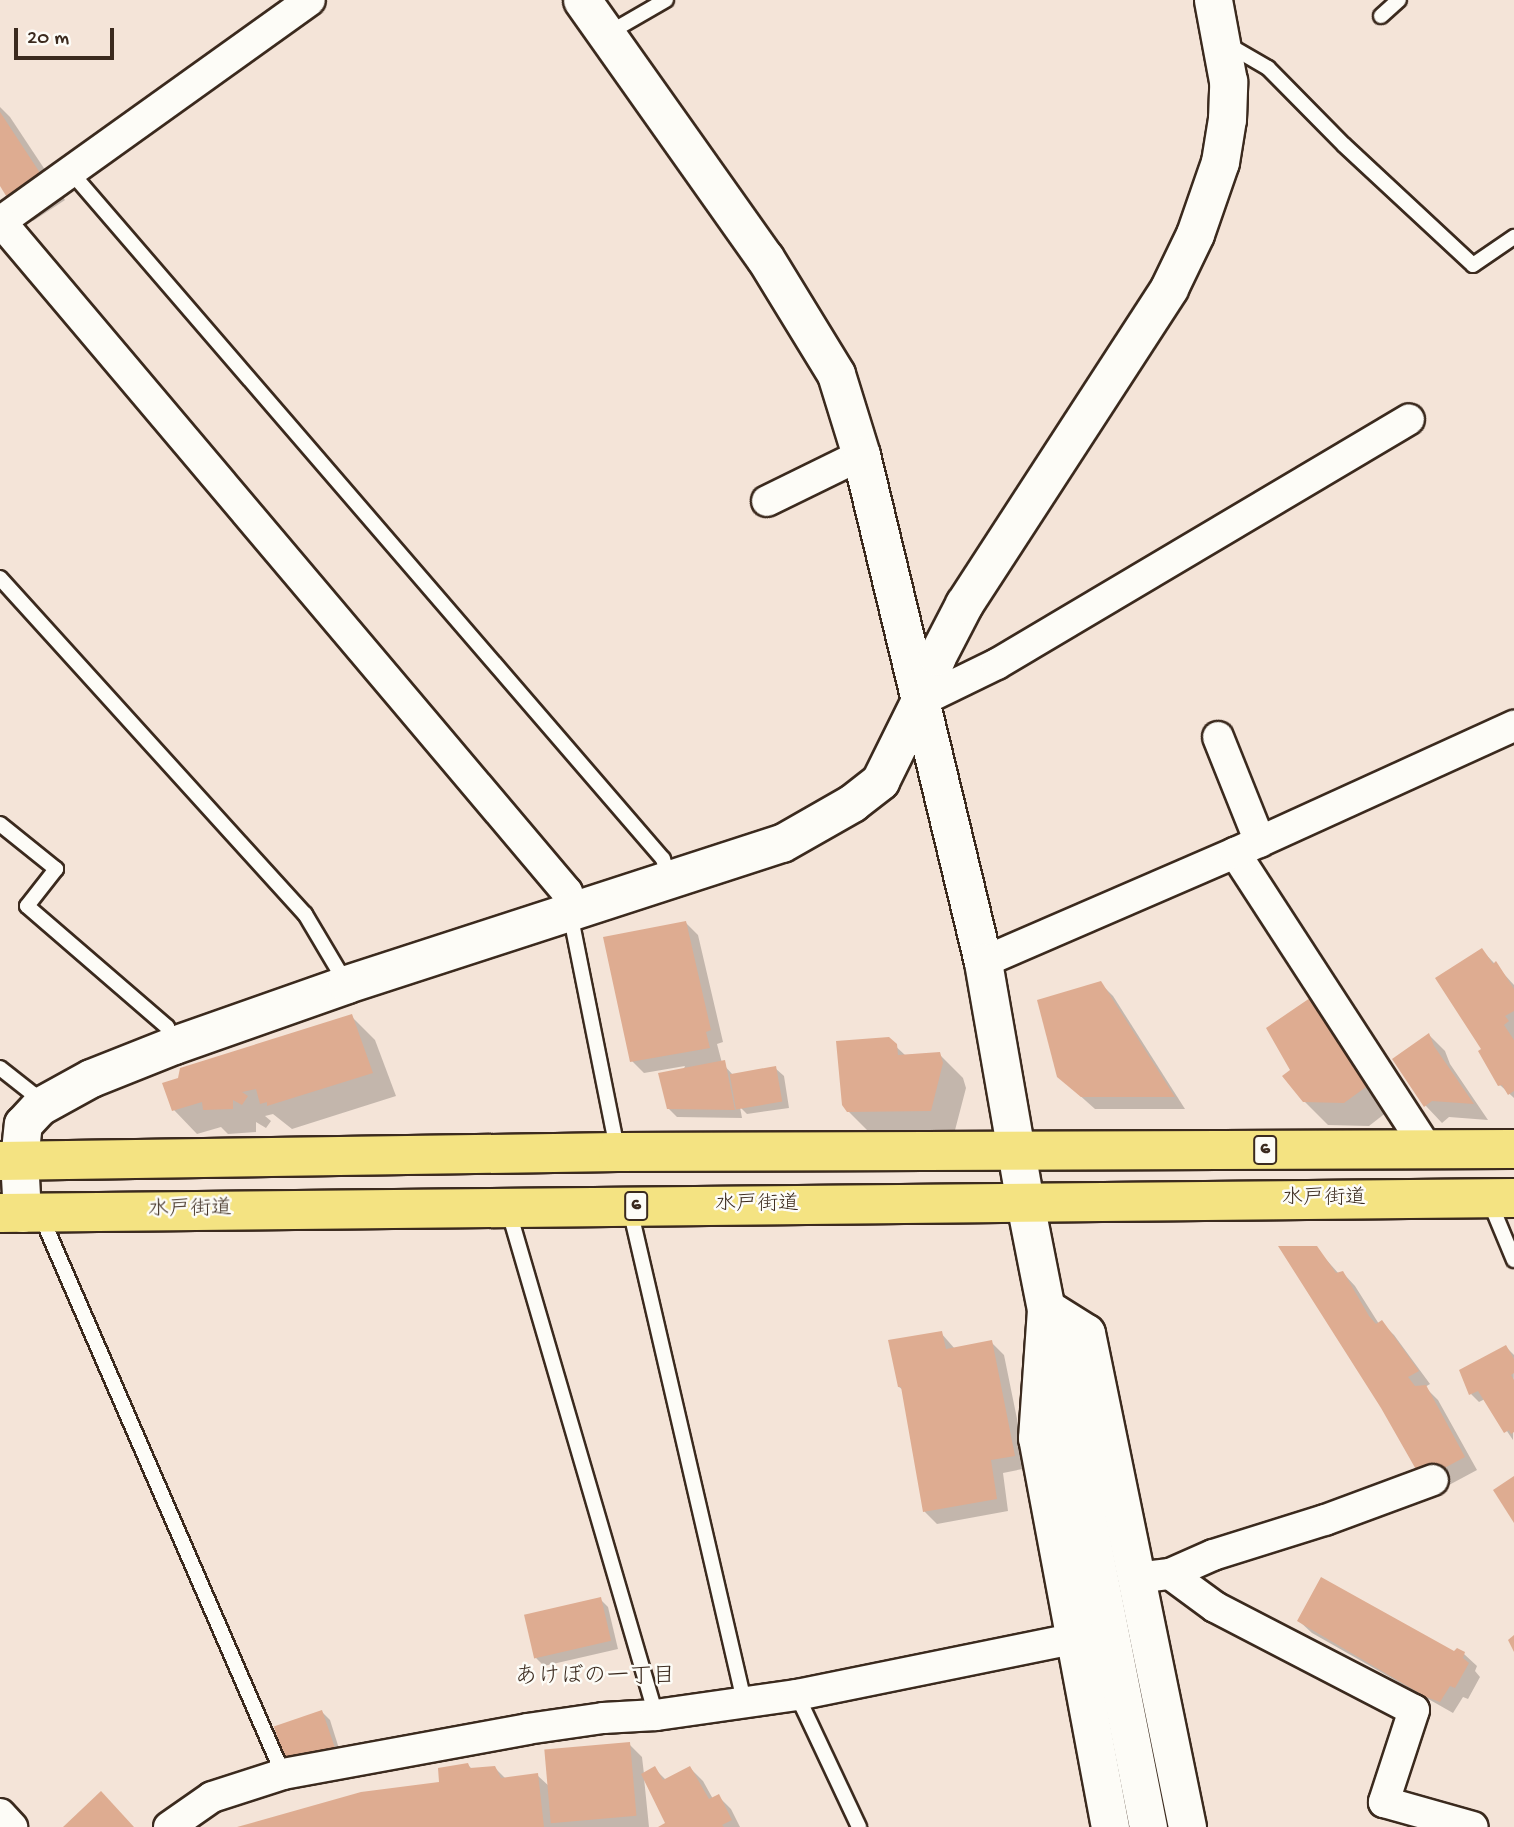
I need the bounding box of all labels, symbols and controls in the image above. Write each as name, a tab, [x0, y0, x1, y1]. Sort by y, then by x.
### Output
scale bar	[18, 14, 117, 58]
text: 20 m	[27, 27, 69, 52]
road number: 6	[1253, 1134, 1277, 1166]
street label: 水戸街道	[1282, 1187, 1366, 1213]
road number: 6	[624, 1190, 648, 1222]
street label: 水戸街道	[715, 1193, 799, 1219]
street label: 水戸街道	[148, 1198, 232, 1224]
district label: あけぼの一丁目	[515, 1664, 675, 1692]

